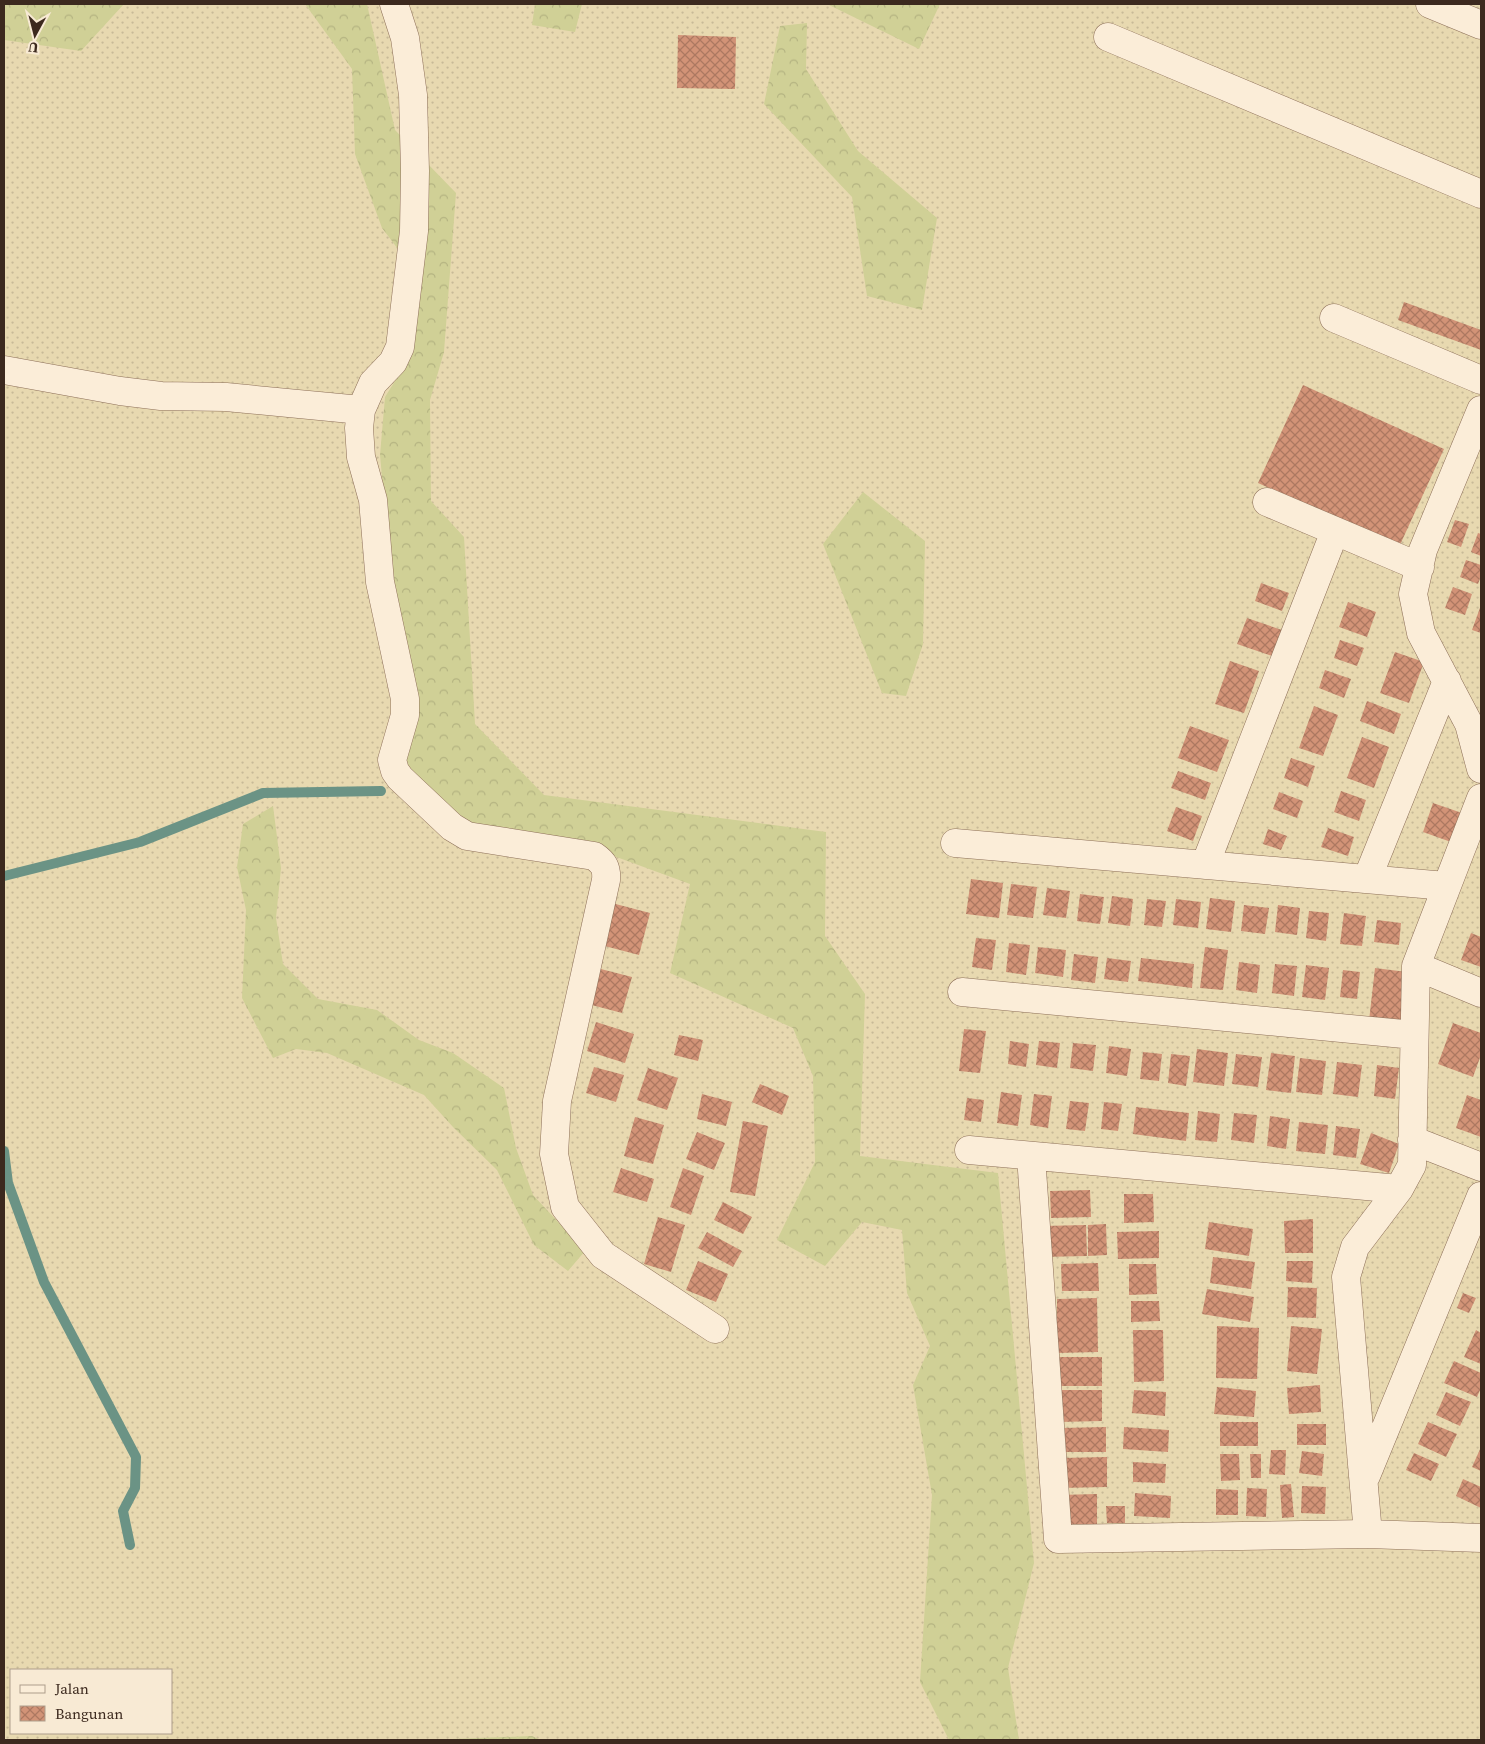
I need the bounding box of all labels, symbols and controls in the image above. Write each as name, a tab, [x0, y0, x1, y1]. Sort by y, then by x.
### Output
north arrow	[10, 10, 60, 60]
text: U	[27, 37, 40, 58]
legend	[10, 1669, 172, 1734]
text: Jalan	[54, 1678, 89, 1699]
text: Bangunan	[55, 1703, 123, 1724]

